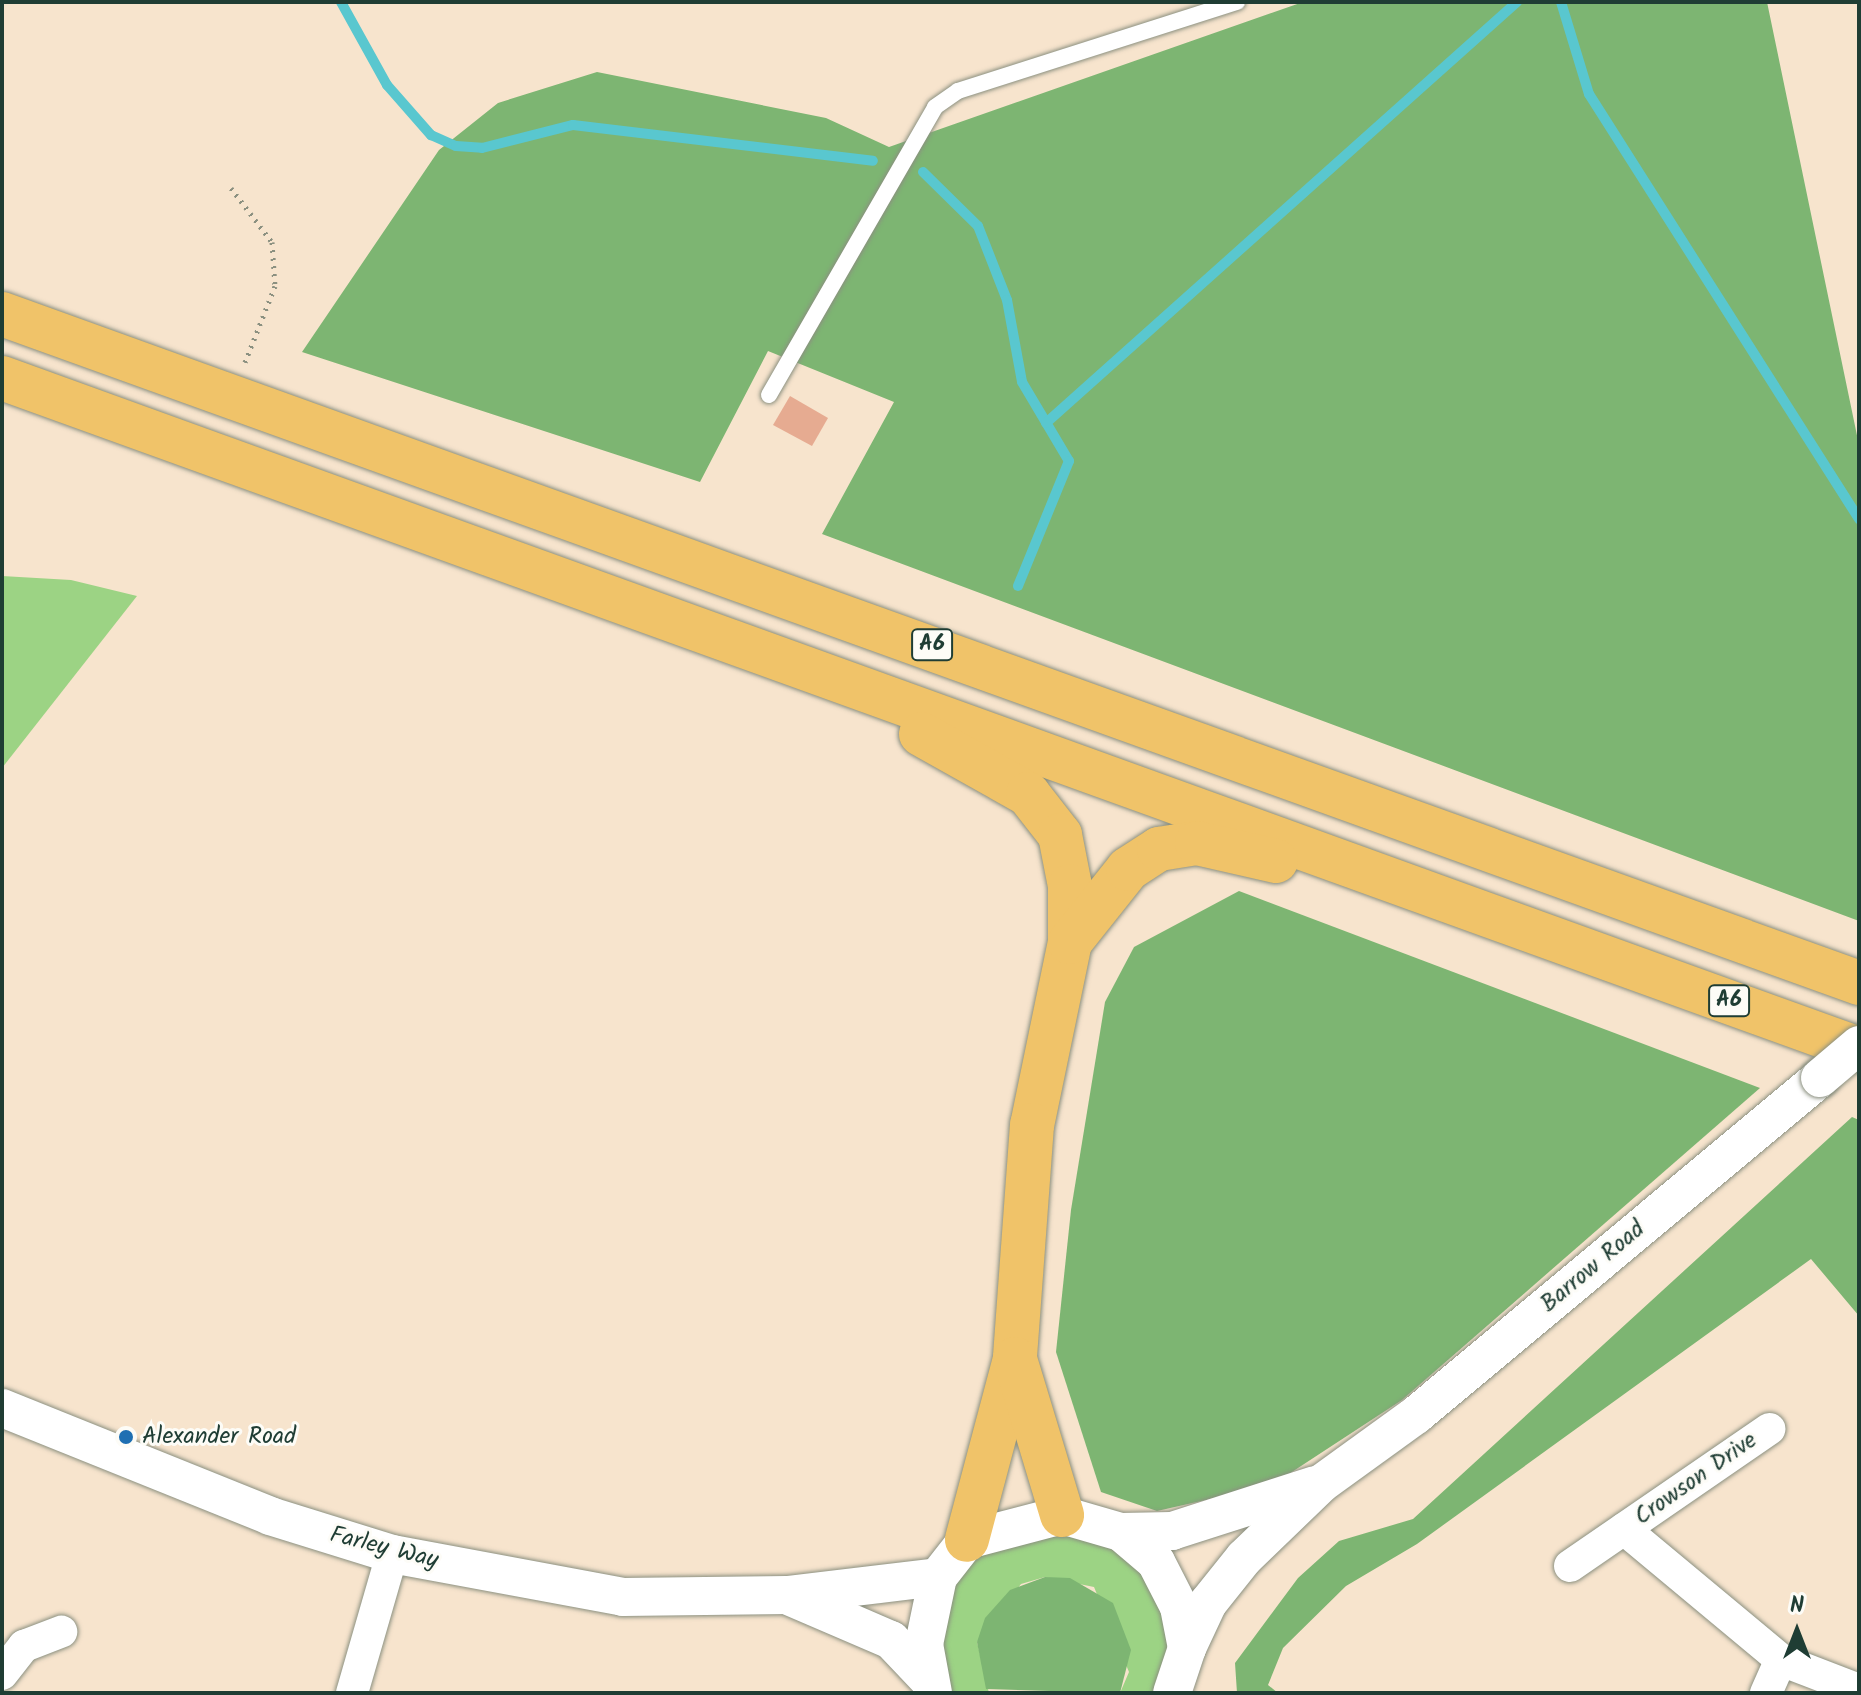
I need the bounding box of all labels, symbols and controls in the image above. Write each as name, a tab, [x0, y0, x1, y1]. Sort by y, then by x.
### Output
road number: A6	[910, 627, 954, 663]
road number: A6	[1707, 983, 1751, 1019]
street label: Barrow Road	[1535, 1215, 1651, 1319]
place label: Alexander Road	[142, 1423, 296, 1451]
street label: Crowson Drive	[1629, 1426, 1763, 1532]
marker: Alexander Road	[117, 1428, 135, 1446]
street label: Farley Way	[327, 1521, 441, 1575]
text: N	[1790, 1589, 1804, 1624]
north arrow	[1757, 1591, 1837, 1671]

